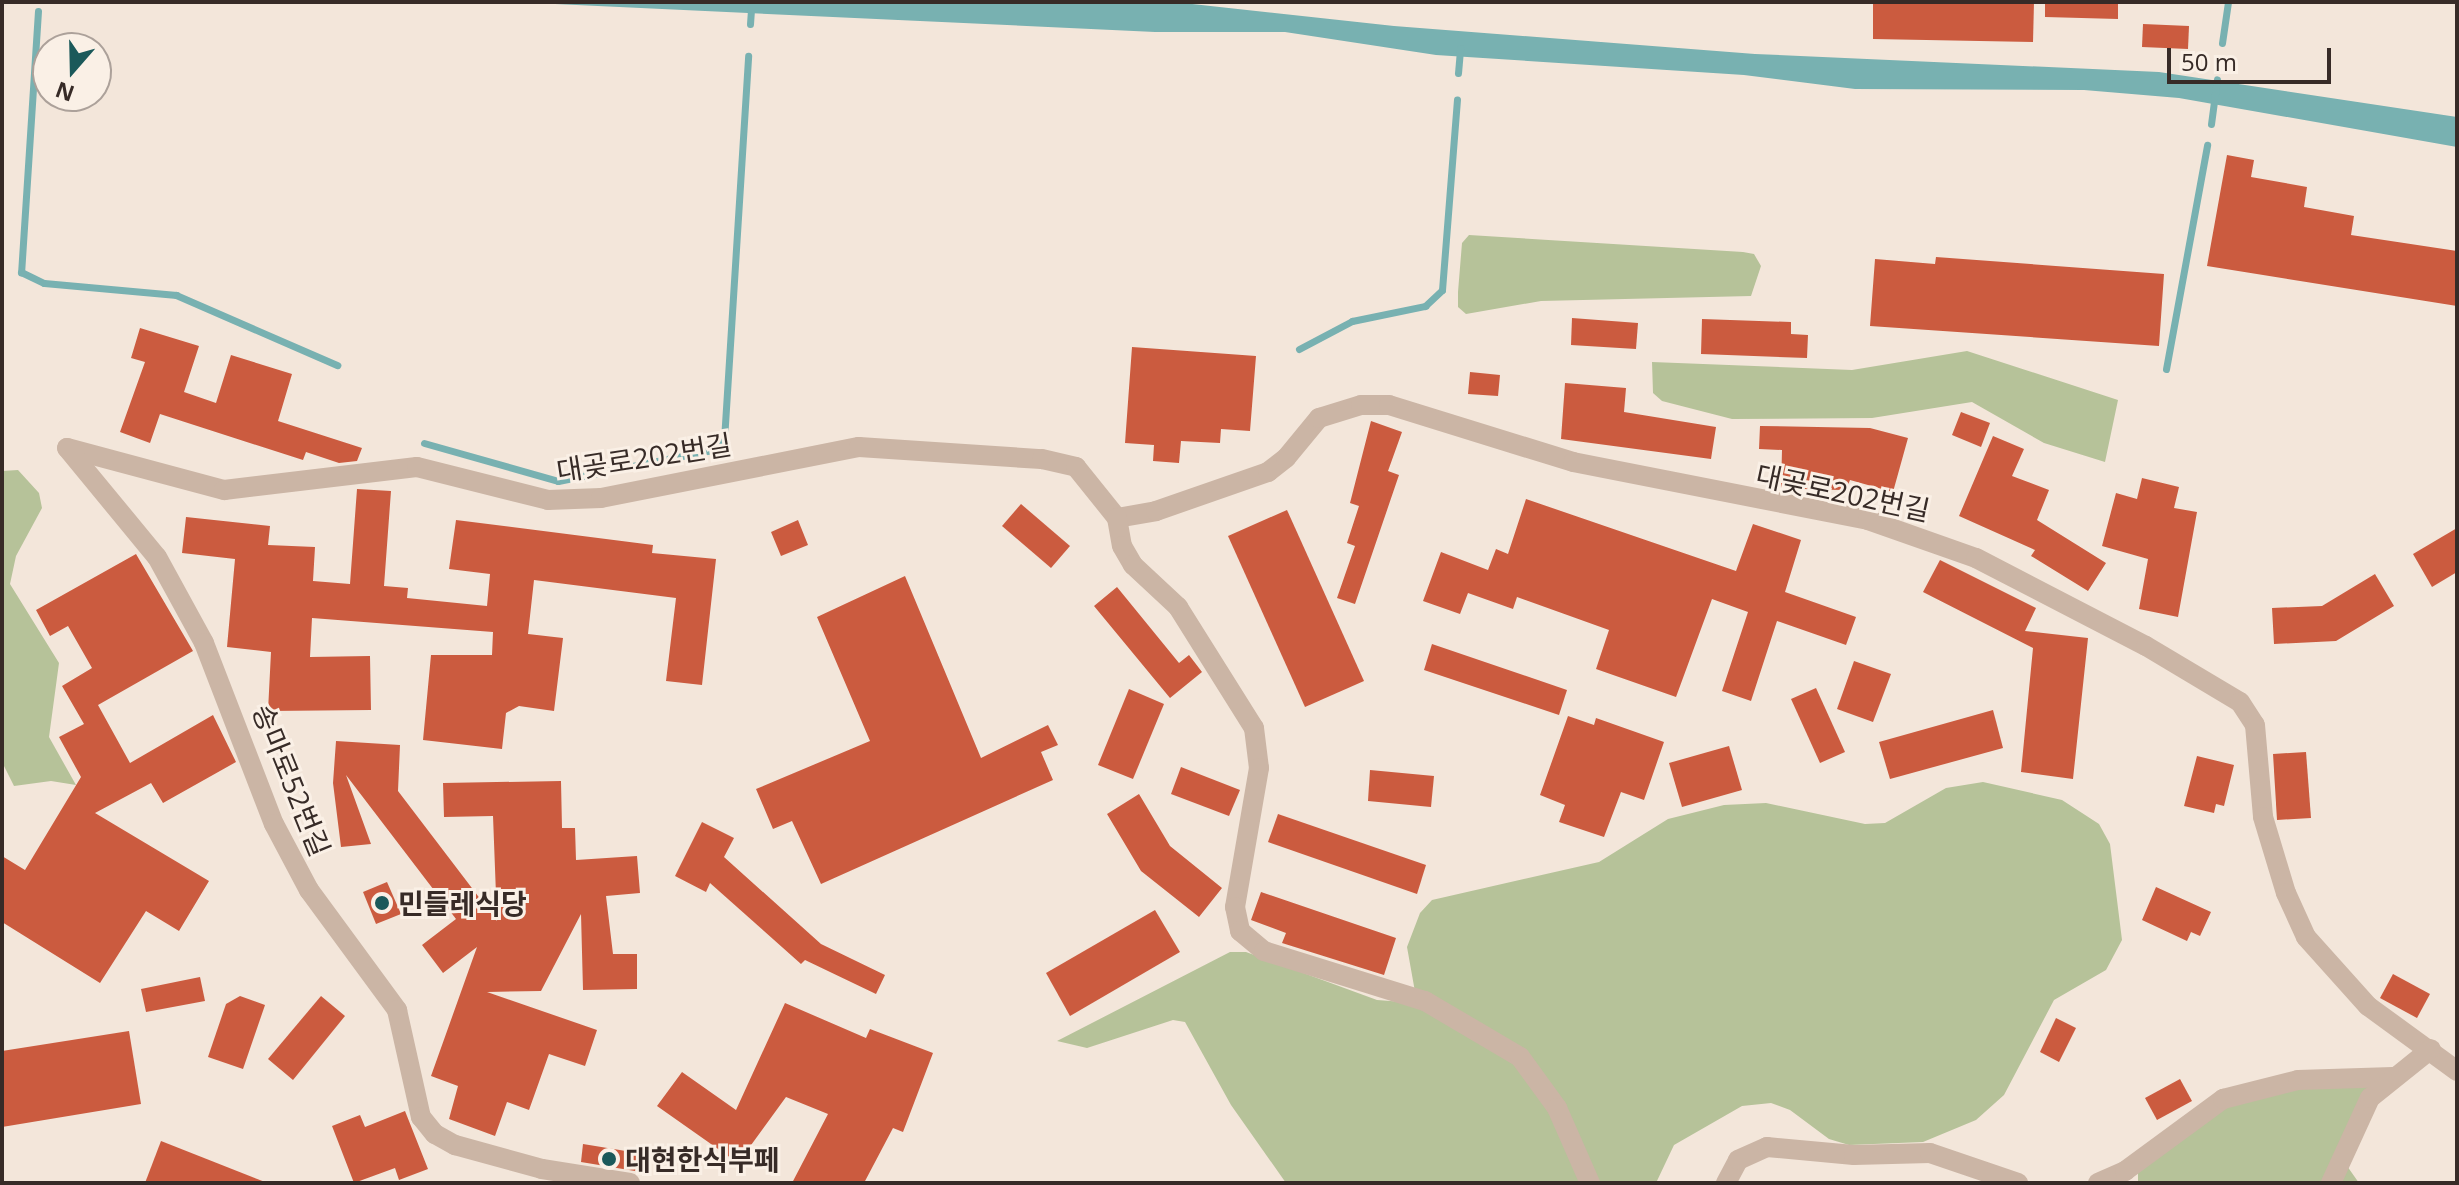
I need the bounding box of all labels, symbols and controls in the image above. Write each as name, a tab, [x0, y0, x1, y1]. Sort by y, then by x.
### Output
north arrow	[32, 32, 112, 112]
scale bar	[2171, 32, 2335, 82]
text: 50 m	[2181, 45, 2237, 78]
text: N	[51, 76, 78, 110]
street label: 대곶로202번길	[554, 427, 734, 487]
street label: 대곶로202번길	[1753, 457, 1933, 527]
street label: 송마로52번길	[246, 699, 338, 861]
place label: 민들레식당	[398, 886, 527, 920]
marker: 민들레식당	[373, 894, 391, 912]
place label: 대현한식부페	[625, 1142, 780, 1176]
marker: 대현한식부페	[600, 1150, 618, 1168]

